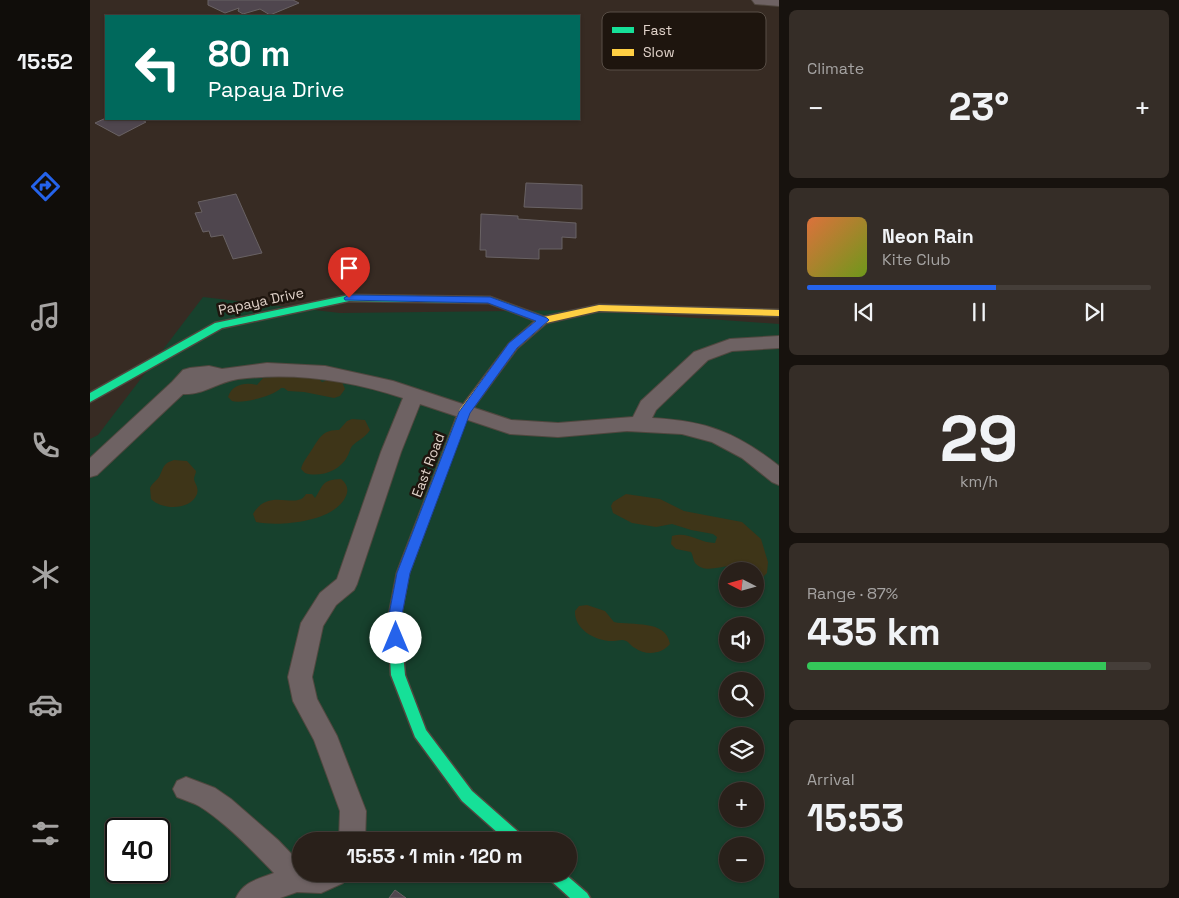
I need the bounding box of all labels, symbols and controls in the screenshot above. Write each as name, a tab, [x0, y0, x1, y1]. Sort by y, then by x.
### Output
legend	[602, 12, 766, 70]
text: Fast	[643, 21, 672, 39]
text: 80 m	[208, 32, 290, 76]
icon: left	[125, 35, 190, 100]
text: Slow	[643, 43, 675, 61]
text: 15:52	[17, 47, 73, 75]
text: Climate	[807, 58, 864, 79]
text: Papaya Drive	[208, 75, 345, 103]
text: 23°	[949, 83, 1009, 131]
text: −	[807, 90, 824, 126]
text: +	[1134, 90, 1151, 126]
icon: directions	[28, 169, 63, 204]
text: Neon Rain	[882, 224, 974, 249]
pin	[328, 247, 370, 298]
text: Kite Club	[882, 249, 951, 270]
icon: arrive	[335, 254, 363, 282]
street label: Papaya Drive	[217, 283, 305, 319]
icon: previous	[850, 298, 878, 326]
icon: pause	[965, 298, 993, 326]
icon: next	[1080, 298, 1108, 326]
icon: music	[28, 299, 63, 334]
text: 29	[940, 397, 1018, 480]
icon: phone	[28, 428, 63, 463]
street label: East Road	[408, 430, 448, 500]
text: km/h	[960, 471, 998, 492]
icon: climate	[28, 557, 63, 592]
north arrow	[719, 562, 764, 608]
map controls	[719, 562, 764, 882]
text: Range · 87%	[807, 583, 898, 604]
text: 435 km	[807, 608, 941, 656]
position arrow	[369, 611, 421, 663]
button: sound	[719, 617, 764, 662]
button: search	[719, 672, 764, 717]
icon: car	[28, 687, 63, 722]
button: layers	[719, 727, 764, 772]
text: Arrival	[807, 769, 855, 790]
button: +	[719, 782, 764, 827]
text: 15:53	[807, 794, 904, 842]
icon: filters	[28, 816, 63, 851]
speed limit sign: 40	[105, 818, 170, 883]
button: −	[719, 837, 764, 882]
text: 15:53 · 1 min · 120 m	[347, 844, 522, 869]

